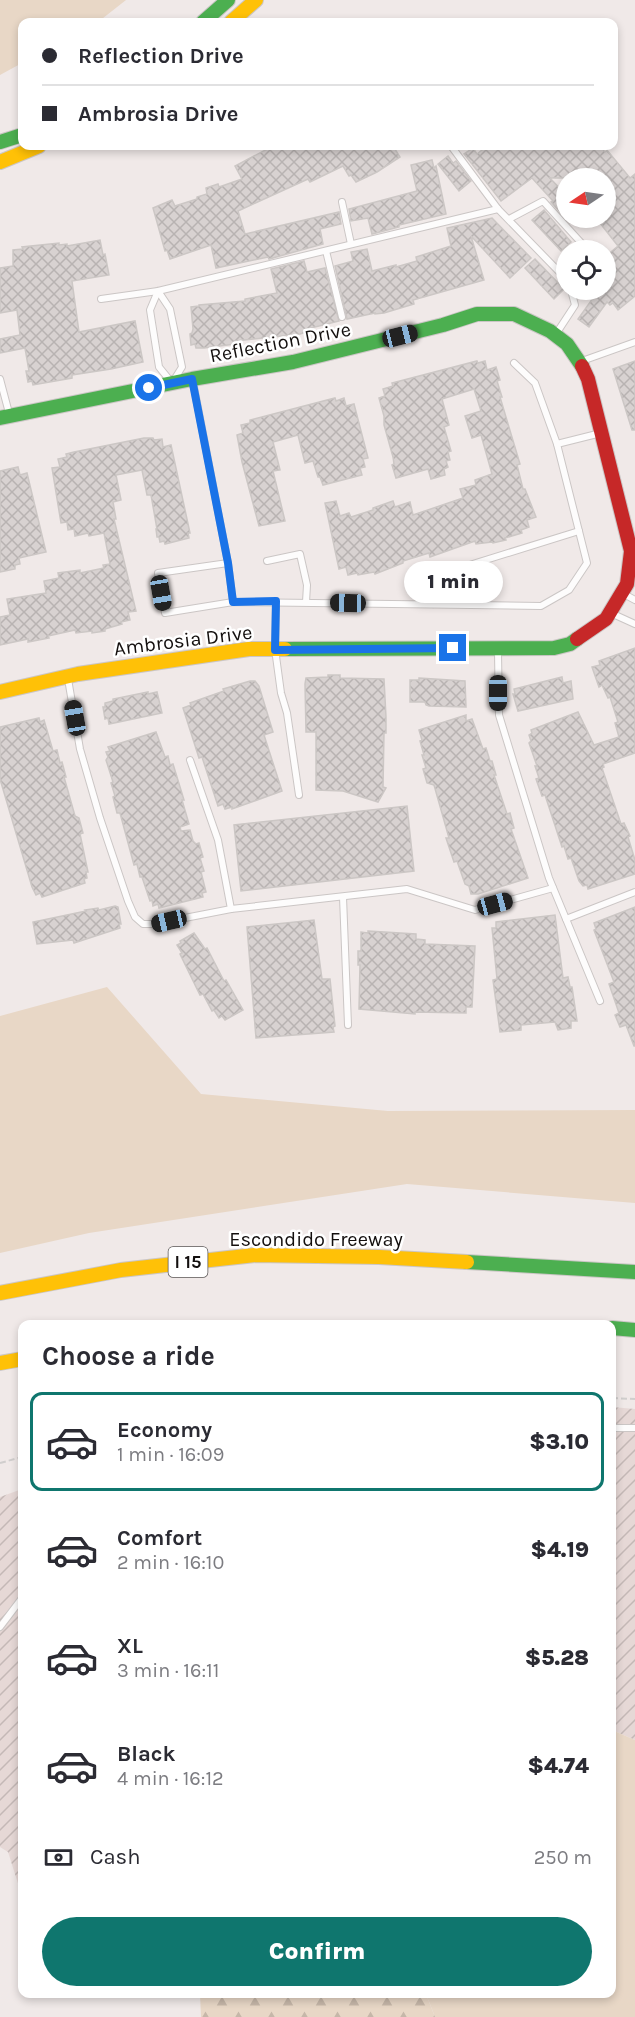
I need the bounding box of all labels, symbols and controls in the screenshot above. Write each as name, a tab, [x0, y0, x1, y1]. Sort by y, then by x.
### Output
text: Reflection Drive	[78, 43, 244, 69]
text: Ambrosia Drive	[78, 101, 239, 127]
north arrow	[556, 168, 616, 228]
map controls	[556, 168, 616, 300]
button: locate	[556, 240, 616, 300]
street label: Reflection Drive	[207, 318, 353, 367]
car	[380, 323, 420, 349]
route start	[135, 374, 162, 401]
callout: 1 min	[404, 561, 502, 603]
text: 1 min	[427, 570, 480, 593]
car	[149, 574, 173, 612]
car	[330, 594, 366, 612]
street label: Ambrosia Drive	[113, 621, 254, 660]
route end	[439, 634, 466, 661]
car	[489, 675, 507, 711]
car	[63, 699, 87, 737]
car	[475, 891, 515, 917]
car	[149, 908, 189, 934]
street label: Escondido Freeway	[229, 1228, 403, 1251]
road number: I 15	[168, 1247, 207, 1277]
text: Choose a ride	[42, 1340, 215, 1372]
icon: car	[45, 1415, 99, 1469]
text: Economy	[117, 1417, 212, 1443]
text: $3.10	[529, 1429, 589, 1455]
text: 1 min · 16:09	[117, 1443, 224, 1466]
icon: car	[45, 1523, 99, 1577]
text: Comfort	[117, 1525, 202, 1551]
text: $4.19	[530, 1537, 589, 1563]
text: 2 min · 16:10	[117, 1551, 224, 1574]
icon: car	[45, 1631, 99, 1685]
text: XL	[117, 1633, 143, 1659]
text: $5.28	[525, 1645, 589, 1671]
text: 3 min · 16:11	[117, 1659, 219, 1682]
icon: car	[45, 1739, 99, 1793]
text: Black	[117, 1741, 176, 1767]
text: $4.74	[527, 1753, 589, 1779]
text: 4 min · 16:12	[117, 1767, 224, 1790]
icon: cash	[42, 1841, 75, 1874]
text: Cash	[90, 1844, 140, 1870]
text: 250 m	[534, 1846, 592, 1869]
button: Confirm	[42, 1917, 592, 1986]

